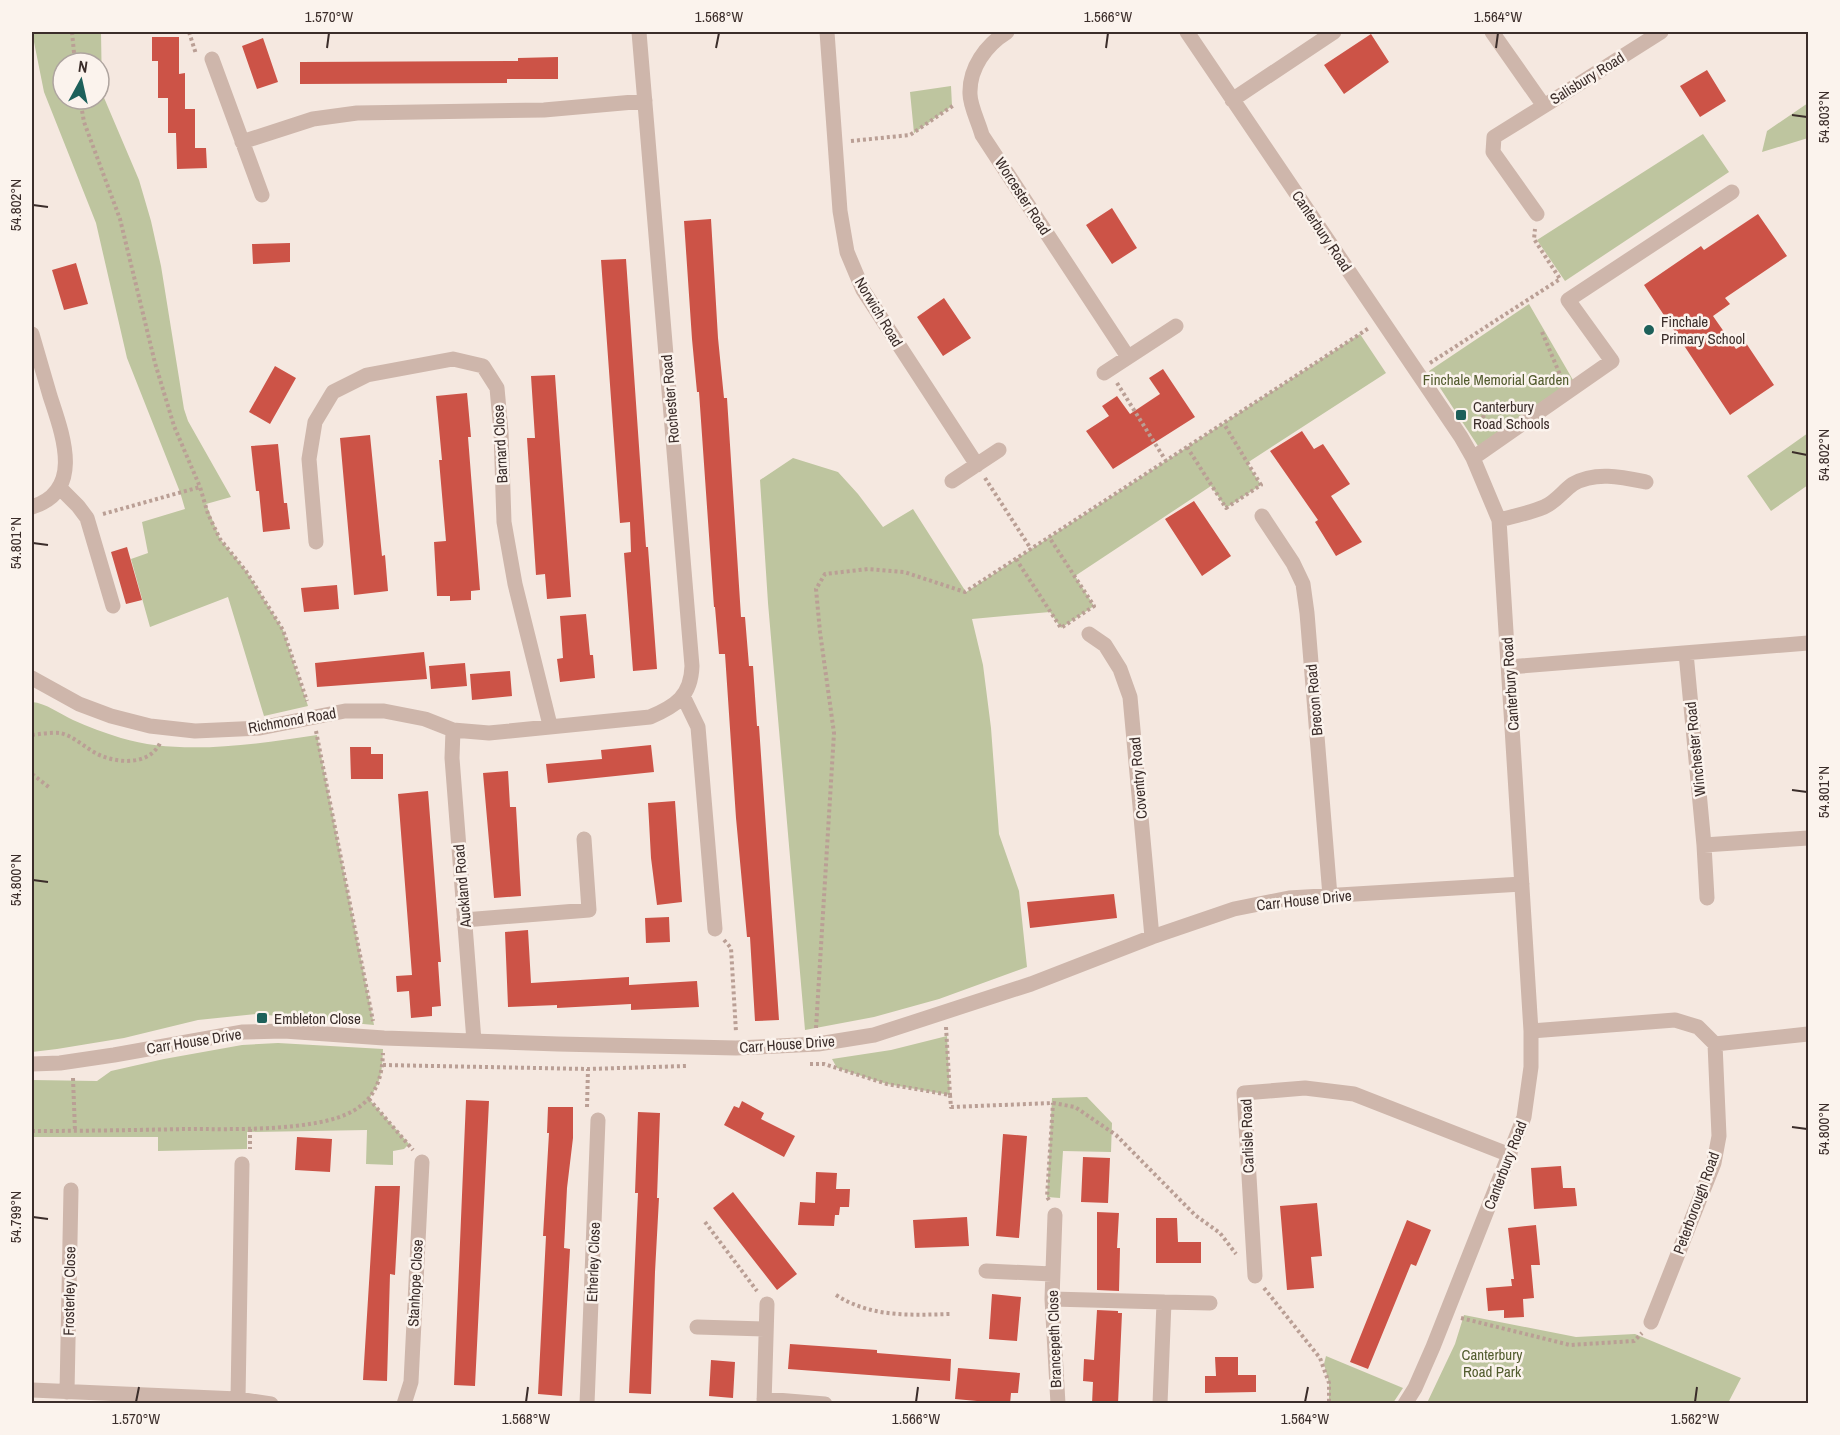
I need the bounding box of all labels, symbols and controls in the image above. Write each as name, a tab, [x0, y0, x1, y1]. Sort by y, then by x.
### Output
text: 1.570°W	[305, 6, 354, 27]
text: 1.568°W	[695, 6, 744, 27]
text: 1.566°W	[1084, 6, 1133, 27]
text: 1.564°W	[1474, 6, 1523, 27]
street label: Salisbury Road	[1546, 47, 1628, 109]
north arrow	[51, 51, 111, 111]
text: N	[77, 55, 89, 78]
text: 54.803°N	[1813, 91, 1834, 143]
street label: Worcester Road	[990, 153, 1056, 239]
text: 54.802°N	[5, 179, 26, 231]
street label: Canterbury Road	[1287, 186, 1357, 276]
street label: Norwich Road	[850, 273, 908, 351]
place label: Finchale Primary School	[1661, 311, 1745, 349]
marker: Finchale Primary School	[1642, 323, 1656, 337]
street label: Rochester Road	[656, 354, 684, 444]
park label: Finchale Memorial Garden	[1423, 369, 1569, 390]
place label: Canterbury Road Schools	[1473, 396, 1550, 434]
street label: Barnard Close	[487, 404, 513, 484]
marker: Canterbury Road Schools	[1454, 408, 1468, 422]
text: 54.802°N	[1813, 429, 1834, 481]
text: 54.801°N	[5, 517, 26, 569]
street label: Canterbury Road	[1496, 637, 1524, 731]
street label: Brecon Road	[1300, 663, 1328, 737]
street label: Winchester Road	[1680, 701, 1710, 797]
street label: Richmond Road	[246, 702, 338, 738]
street label: Coventry Road	[1124, 736, 1152, 820]
text: 54.801°N	[1813, 766, 1834, 818]
street label: Auckland Road	[448, 844, 476, 929]
text: 54.800°N	[5, 854, 26, 906]
street label: Carr House Drive	[1255, 885, 1353, 915]
place label: Embleton Close	[274, 1008, 361, 1029]
marker: Embleton Close	[255, 1011, 269, 1025]
street label: Carr House Drive	[145, 1023, 243, 1059]
street label: Carr House Drive	[739, 1030, 836, 1058]
street label: Carlisle Road	[1235, 1098, 1259, 1174]
text: 54.800°N	[1813, 1103, 1834, 1155]
street label: Canterbury Road	[1478, 1118, 1532, 1212]
street label: Peterborough Road	[1668, 1149, 1724, 1257]
text: 54.799°N	[5, 1191, 26, 1243]
street label: Etherley Close	[581, 1222, 605, 1302]
street label: Stanhope Close	[402, 1239, 428, 1327]
street label: Frosterley Close	[58, 1246, 80, 1336]
street label: Brancepeth Close	[1042, 1290, 1066, 1388]
park label: Canterbury Road Park	[1462, 1344, 1523, 1382]
text: 1.570°W	[112, 1408, 161, 1429]
text: 1.568°W	[502, 1408, 551, 1429]
text: 1.566°W	[892, 1408, 941, 1429]
text: 1.564°W	[1281, 1408, 1330, 1429]
text: 1.562°W	[1671, 1408, 1720, 1429]

